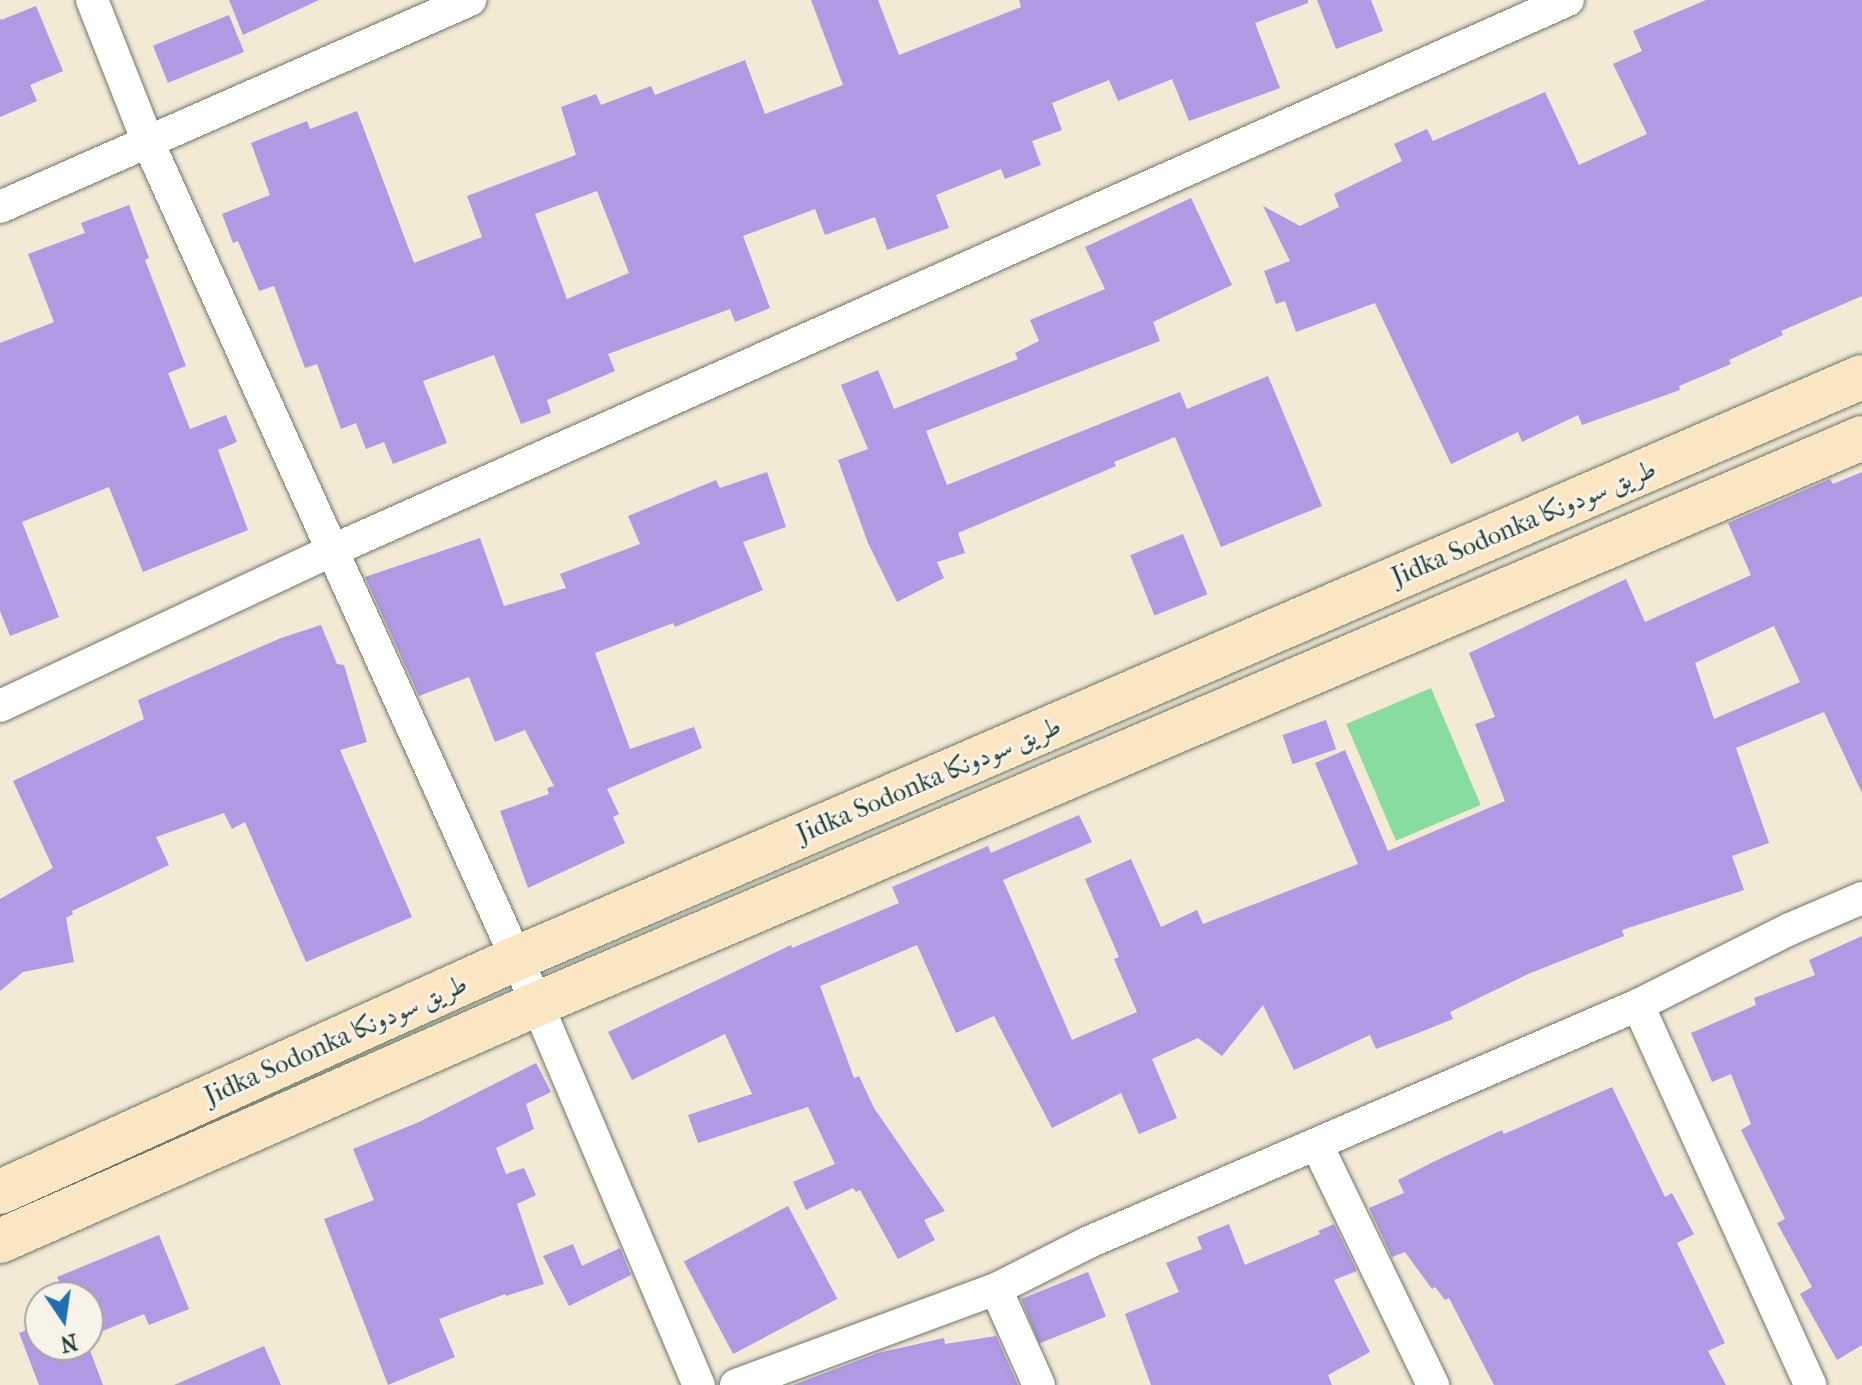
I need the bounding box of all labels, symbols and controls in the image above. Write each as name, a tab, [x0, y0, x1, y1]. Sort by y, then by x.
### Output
street label: Jidka Sodonka طريق سودونكا	[1387, 453, 1661, 593]
street label: Jidka Sodonka طريق سودونكا	[792, 710, 1066, 850]
street label: Jidka Sodonka طريق سودونكا	[200, 968, 472, 1112]
north arrow	[24, 1281, 104, 1361]
text: N	[58, 1328, 80, 1357]

